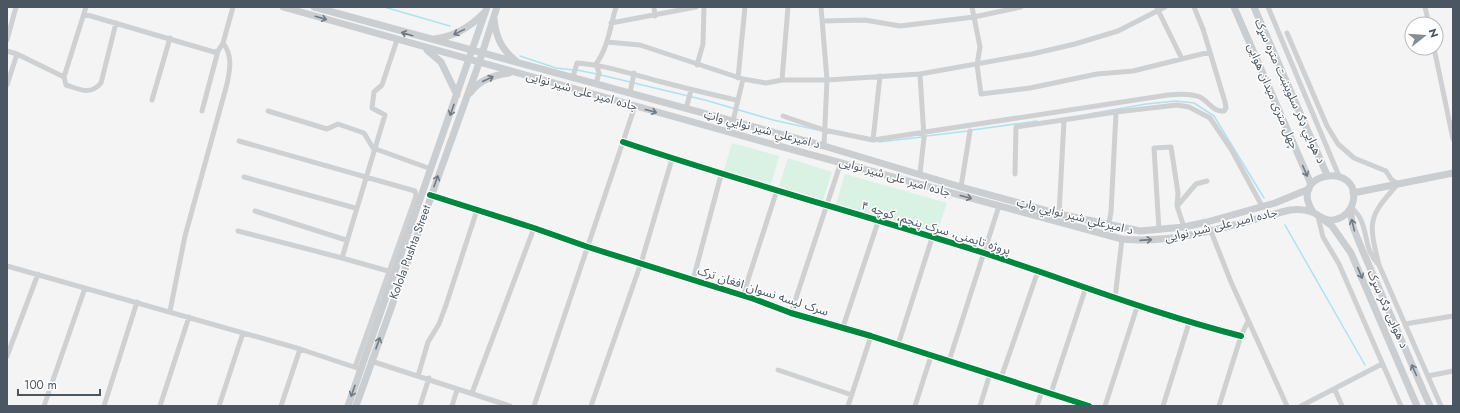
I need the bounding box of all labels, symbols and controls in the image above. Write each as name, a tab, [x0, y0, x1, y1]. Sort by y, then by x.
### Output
one-way arrow	[314, 15, 327, 22]
street label: د هوايي ډګر سلویښت متره سړک	[1249, 16, 1330, 167]
north arrow	[1404, 16, 1444, 56]
text: N	[1425, 27, 1442, 40]
one-way arrow	[454, 29, 466, 36]
one-way arrow	[401, 30, 414, 37]
street label: چهل متری میدان هوایی	[1243, 40, 1303, 152]
street label: جاده امیر علی شیر نوایی	[524, 66, 640, 116]
one-way arrow	[481, 75, 493, 82]
one-way arrow	[447, 104, 455, 116]
street label: د امیرعلي شیر نوايي واټ	[702, 105, 822, 154]
one-way arrow	[645, 107, 658, 115]
street label: جاده امیر علی شیر نوایی	[837, 152, 953, 202]
one-way arrow	[1302, 165, 1309, 177]
one-way arrow	[432, 175, 440, 187]
street label: د امیرعلي شیر نوايي واټ	[1015, 193, 1135, 240]
one-way arrow	[959, 194, 972, 201]
street label: پروژه تایمنی، سرک پنجم، کوچه ۴	[859, 197, 1013, 259]
street label: Kolola Pushta Street	[385, 202, 435, 302]
street label: جاده امیر علی شیر نوایی	[1163, 203, 1279, 247]
one-way arrow	[1349, 219, 1356, 232]
one-way arrow	[1139, 236, 1152, 244]
street label: سرک لیسه نسوان افغان‌ ترک	[695, 261, 831, 321]
one-way arrow	[1356, 267, 1364, 279]
street label: د هوایی ډګر سړک	[1363, 267, 1413, 351]
one-way arrow	[375, 336, 382, 349]
one-way arrow	[1410, 365, 1418, 377]
scale bar	[18, 371, 100, 397]
text: 100 m	[24, 376, 57, 394]
one-way arrow	[349, 385, 356, 398]

